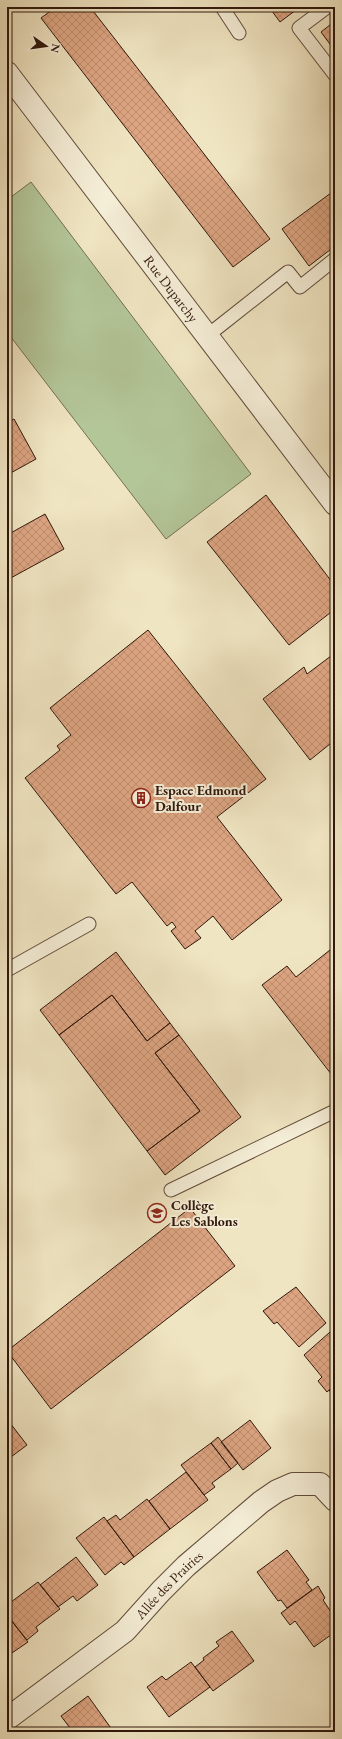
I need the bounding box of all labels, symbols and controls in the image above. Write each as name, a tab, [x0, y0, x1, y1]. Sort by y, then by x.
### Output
north arrow	[26, 26, 66, 66]
text: N	[48, 42, 64, 54]
street label: Rue Duparchy	[140, 252, 203, 326]
place label: Espace Edmond Dalfour	[155, 781, 247, 815]
building icon: Espace Edmond Dalfour	[130, 787, 152, 809]
place label: Collège Les Sablons	[171, 1196, 238, 1230]
school or university icon: Collège Les Sablons	[146, 1202, 168, 1224]
street label: Allée des Prairies	[130, 1546, 207, 1624]

